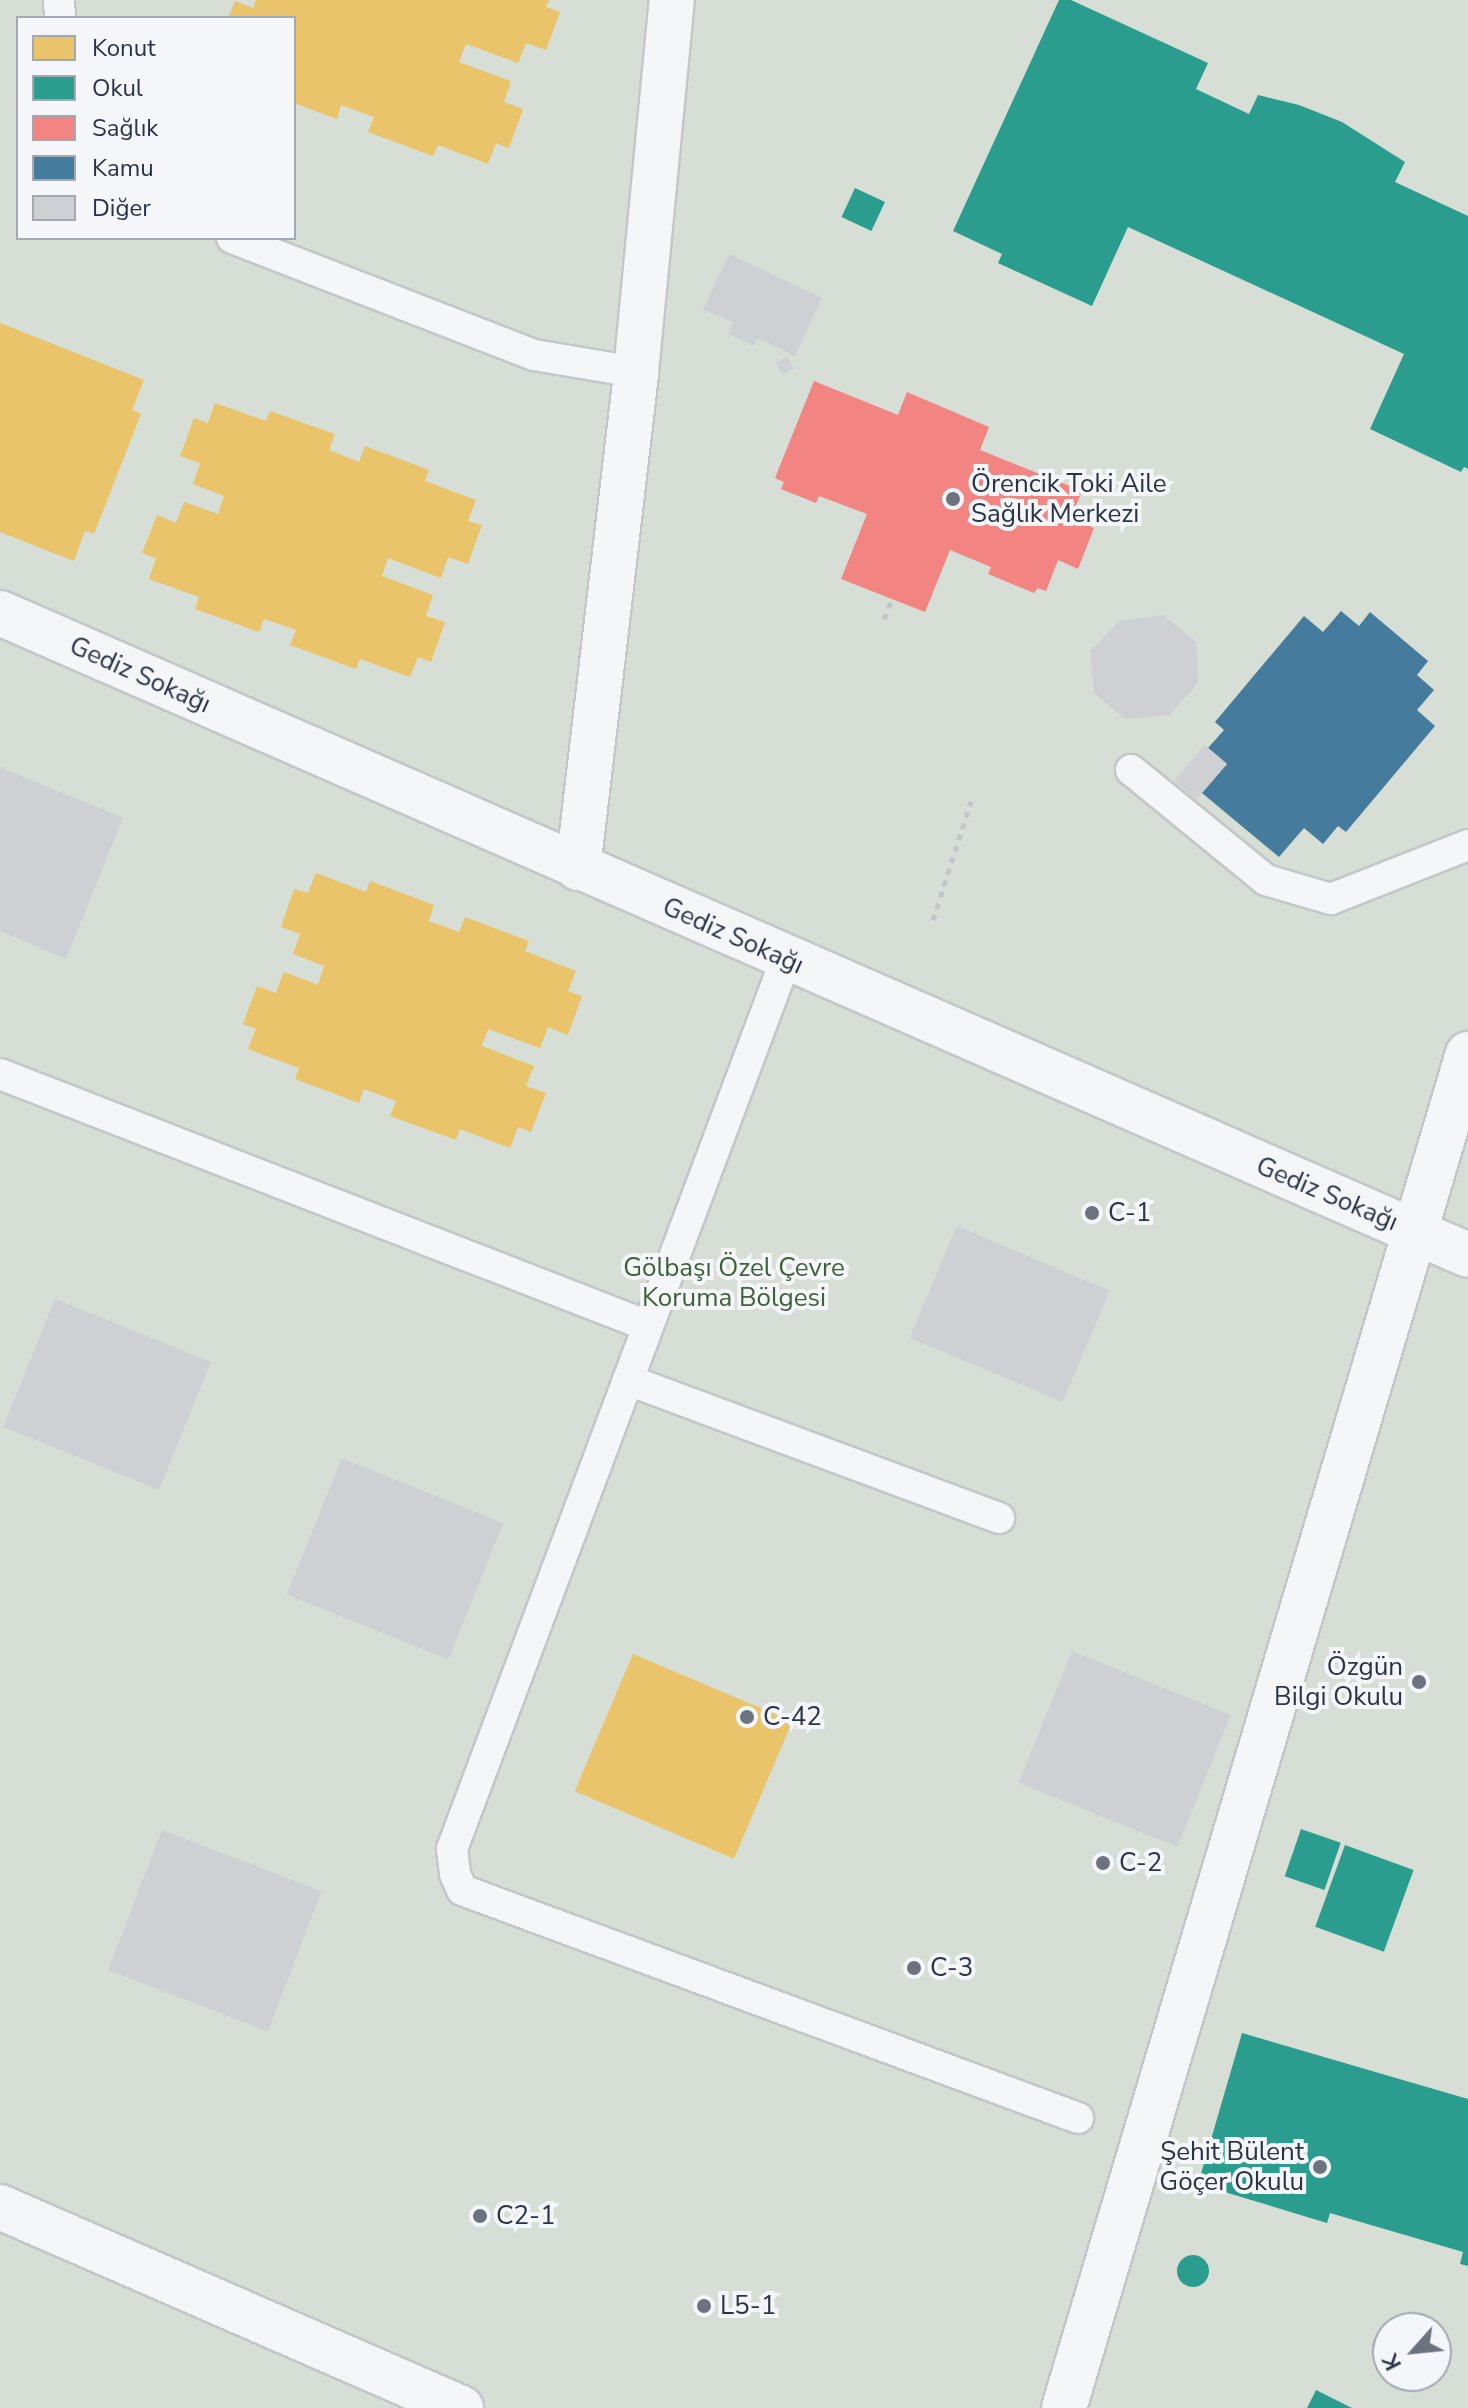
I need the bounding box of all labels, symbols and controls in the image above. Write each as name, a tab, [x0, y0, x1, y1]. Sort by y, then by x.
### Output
legend	[16, 16, 296, 240]
text: Konut	[92, 32, 156, 64]
text: Okul	[92, 72, 143, 104]
text: Sağlık	[92, 112, 158, 144]
text: Kamu	[92, 152, 154, 184]
text: Diğer	[92, 192, 151, 224]
place label: Örencik Toki Aile Sağlık Merkezi	[971, 468, 1167, 530]
marker: Örencik Toki Aile Sağlık Merkezi	[942, 488, 964, 510]
street label: Gediz Sokağı	[65, 630, 215, 720]
street label: Gediz Sokağı	[658, 891, 808, 981]
street label: Gediz Sokağı	[1251, 1150, 1403, 1238]
place label: C-1	[1108, 1197, 1151, 1229]
marker: C-1	[1083, 1204, 1101, 1222]
park label: Gölbaşı Özel Çevre Koruma Bölgesi	[623, 1252, 845, 1314]
place label: Özgün Bilgi Okulu	[1274, 1651, 1403, 1712]
marker: Özgün Bilgi Okulu	[1410, 1673, 1428, 1691]
place label: C-42	[763, 1701, 822, 1733]
marker: C-42	[738, 1708, 756, 1726]
place label: C-2	[1119, 1847, 1162, 1879]
marker: C-2	[1094, 1854, 1112, 1872]
place label: C-3	[930, 1952, 973, 1984]
marker: C-3	[905, 1959, 923, 1977]
place label: Şehit Bülent Göçer Okulu	[1159, 2136, 1304, 2198]
marker: Şehit Bülent Göçer Okulu	[1311, 2158, 1329, 2176]
place label: C2-1	[496, 2200, 556, 2232]
marker: C2-1	[471, 2207, 489, 2225]
place label: L5-1	[720, 2290, 776, 2322]
marker: L5-1	[695, 2297, 713, 2315]
north arrow	[1372, 2312, 1452, 2392]
text: K	[1376, 2349, 1409, 2375]

